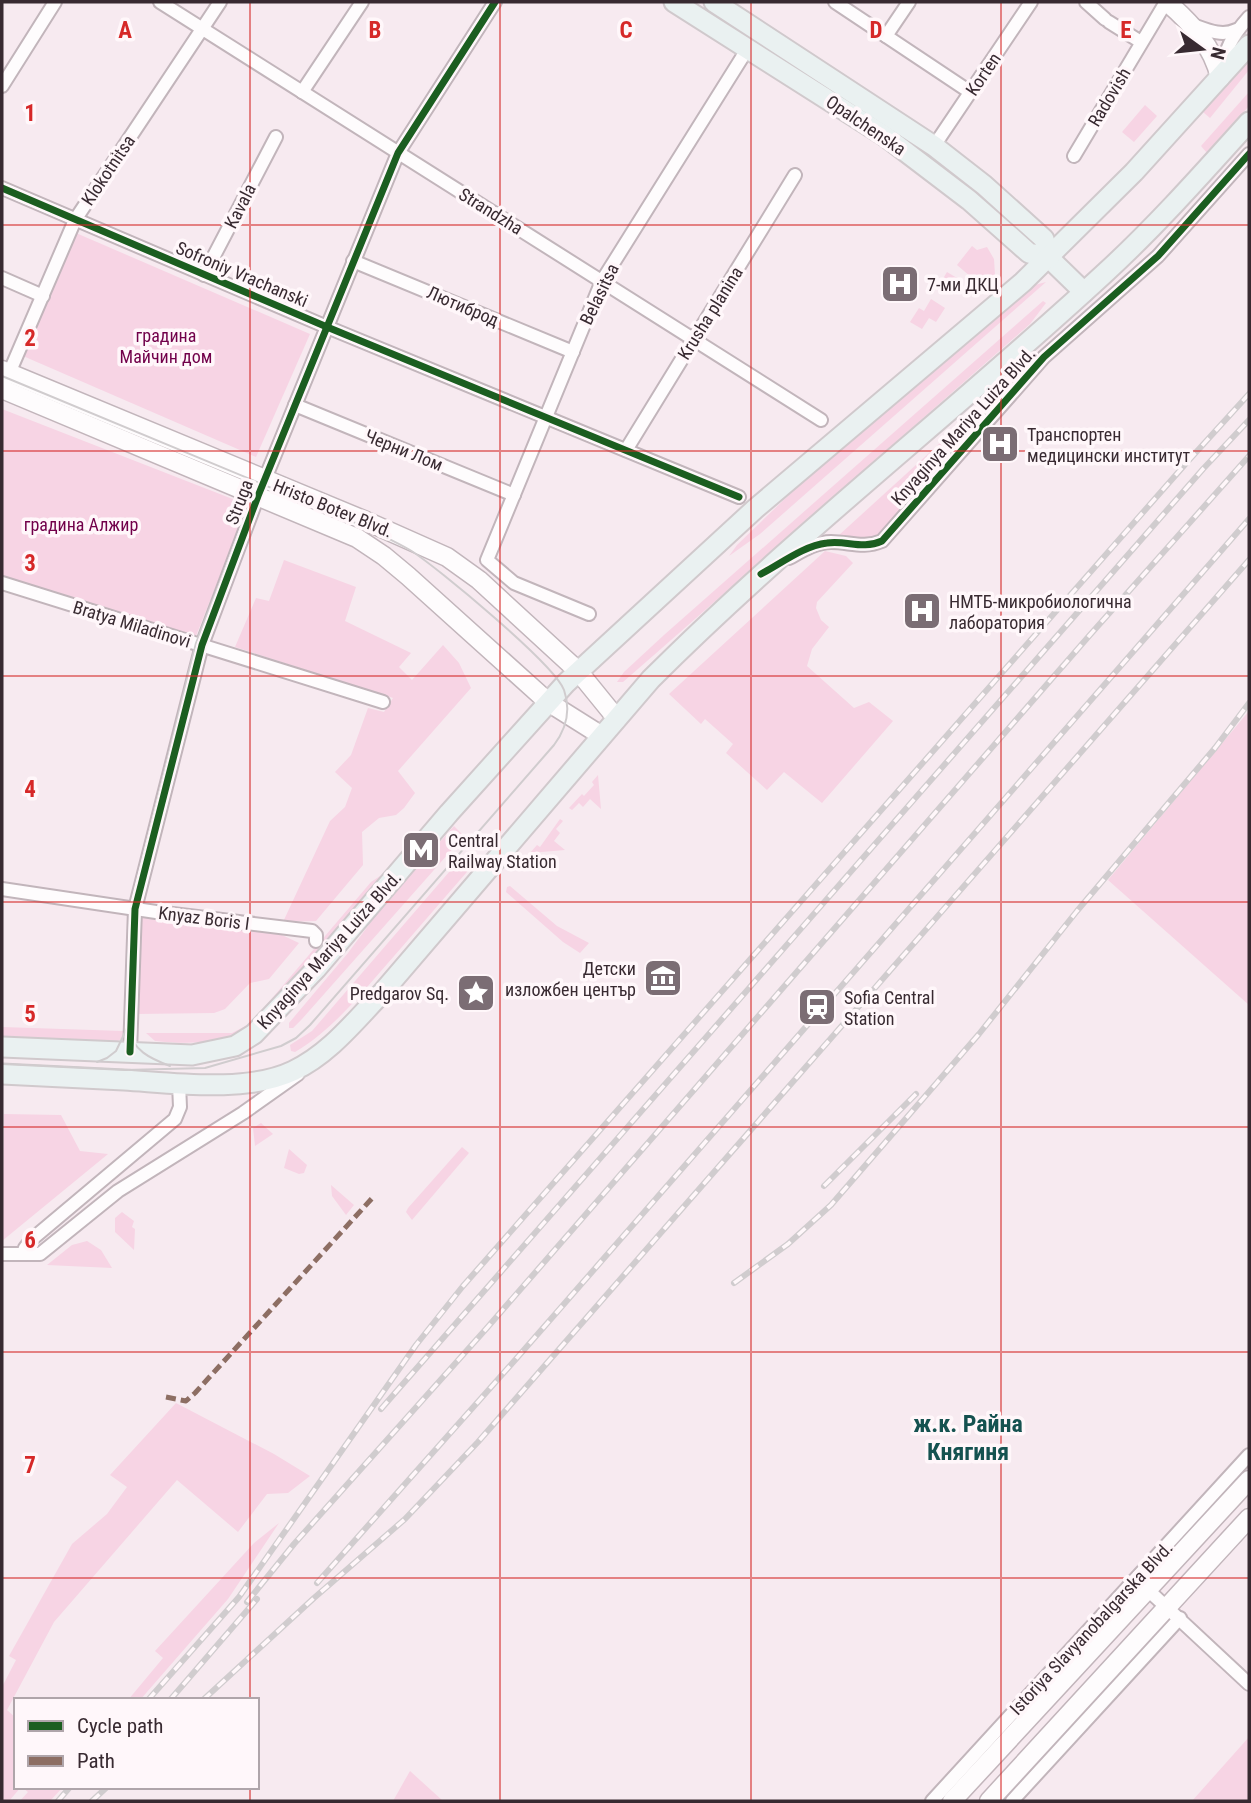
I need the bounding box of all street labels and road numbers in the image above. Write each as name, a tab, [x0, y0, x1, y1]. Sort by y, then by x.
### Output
street label: Korten	[961, 49, 1005, 99]
street label: Radovish	[1083, 64, 1135, 130]
street label: Opalchenska	[822, 91, 910, 159]
street label: Klokotnitsa	[77, 131, 139, 209]
street label: Kavala	[220, 180, 260, 232]
street label: Strandzha	[455, 183, 527, 239]
street label: Sofroniy Vrachanski	[173, 237, 311, 311]
street label: Belasitsa	[575, 260, 623, 328]
street label: Krusha planina	[673, 263, 747, 363]
street label: Лютиброд	[424, 281, 502, 331]
street label: Knyaginya Mariya Luiza Blvd.	[887, 343, 1039, 509]
street label: Черни Лом	[362, 425, 446, 475]
street label: Hristo Botev Blvd.	[270, 475, 396, 541]
street label: Struga	[221, 477, 257, 527]
street label: Bratya Miladinovi	[71, 596, 193, 652]
street label: Knyaginya Mariya Luiza Blvd.	[253, 867, 405, 1033]
street label: Knyaz Boris I	[157, 902, 251, 934]
street label: Istoriya Slavyanobalgarska Blvd.	[1005, 1537, 1177, 1719]

